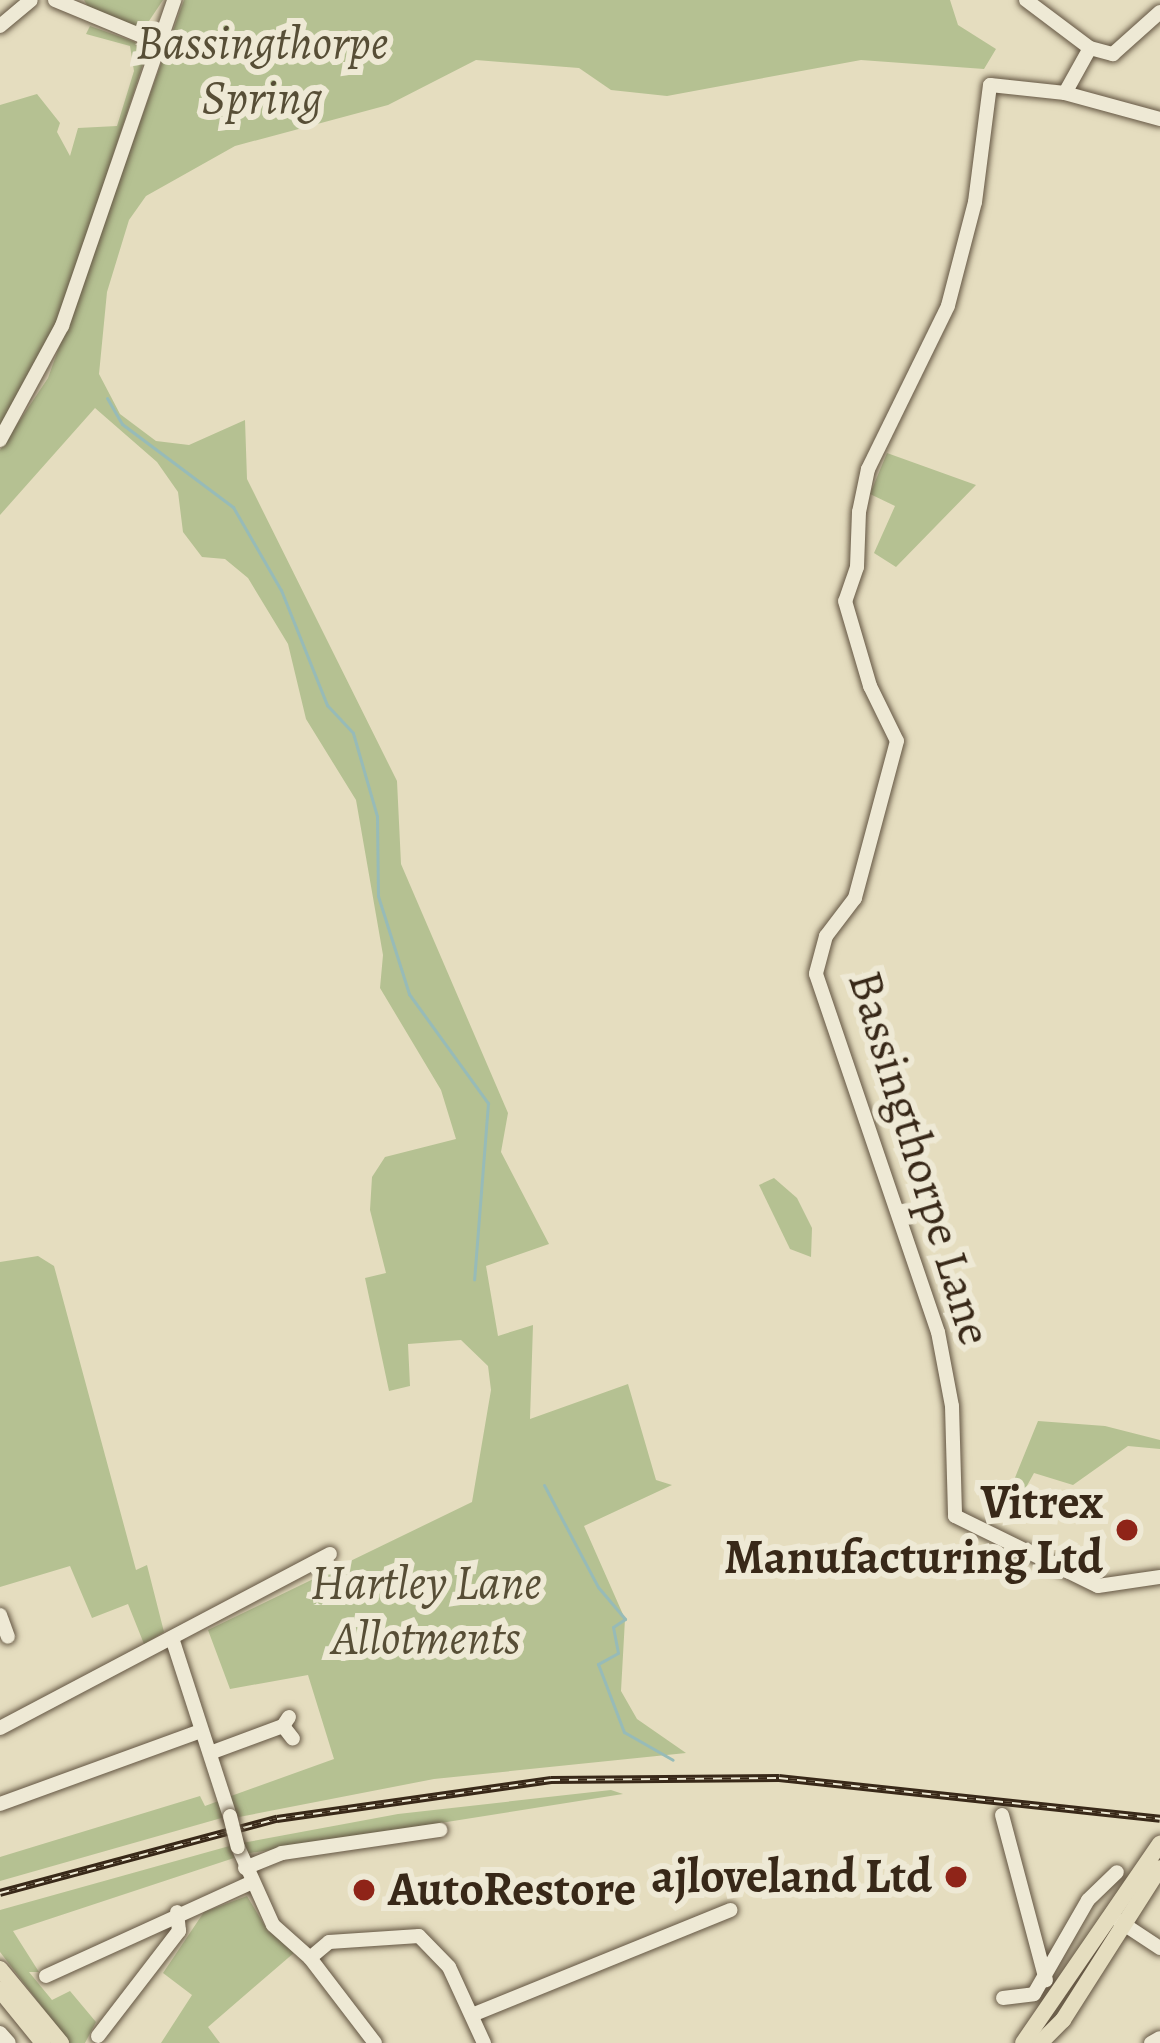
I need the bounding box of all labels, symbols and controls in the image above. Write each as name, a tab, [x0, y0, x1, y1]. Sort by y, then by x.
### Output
park label: Bassingthorpe Spring	[136, 13, 388, 126]
street label: Bassingthorpe Lane	[836, 964, 1004, 1352]
place label: Vitrex Manufacturing Ltd	[724, 1473, 1103, 1586]
marker: Vitrex Manufacturing Ltd	[1114, 1517, 1140, 1543]
park label: Hartley Lane Allotments	[311, 1553, 541, 1666]
place label: ajloveland Ltd	[651, 1848, 932, 1906]
place label: AutoRestore	[388, 1861, 636, 1919]
marker: ajloveland Ltd	[943, 1864, 969, 1890]
marker: AutoRestore	[351, 1877, 377, 1903]

